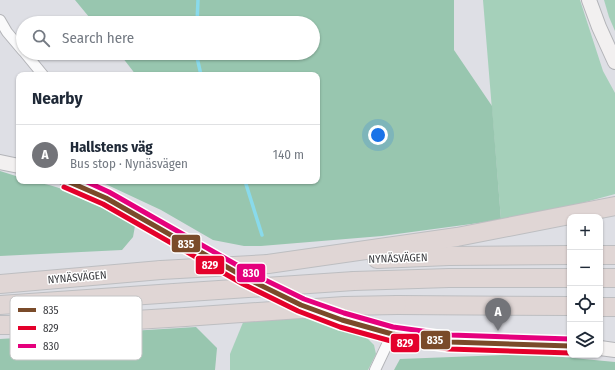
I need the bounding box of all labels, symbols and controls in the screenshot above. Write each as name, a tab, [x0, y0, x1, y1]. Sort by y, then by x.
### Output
search box	[16, 16, 320, 60]
icon: search	[30, 27, 52, 49]
text: Search here	[62, 29, 134, 47]
text: Nearby	[32, 88, 83, 109]
your location	[368, 125, 388, 145]
text: Hallstens väg	[70, 138, 153, 156]
text: A	[41, 147, 49, 162]
text: 140 m	[273, 147, 304, 162]
text: Bus stop · Nynäsvägen	[70, 156, 188, 171]
map controls	[567, 214, 603, 358]
button: +	[567, 214, 603, 250]
line badge: 835	[171, 234, 201, 253]
text: 835	[178, 238, 195, 251]
button: −	[567, 250, 603, 286]
street label: NYNÄSVÄGEN	[368, 251, 428, 266]
line badge: 829	[195, 255, 225, 275]
text: 829	[202, 259, 219, 272]
line badge: 830	[236, 263, 266, 283]
text: 830	[242, 267, 260, 280]
street label: NYNÄSVÄGEN	[47, 268, 107, 287]
button: locate	[567, 286, 603, 322]
legend	[10, 296, 142, 360]
pin: A	[485, 298, 511, 331]
text: 835	[43, 304, 59, 317]
text: 829	[43, 322, 59, 335]
button: layers	[567, 322, 603, 358]
line badge: 835	[420, 330, 451, 350]
line badge: 829	[390, 333, 420, 353]
text: 835	[427, 334, 444, 347]
text: 829	[397, 337, 414, 350]
text: 830	[43, 340, 59, 353]

